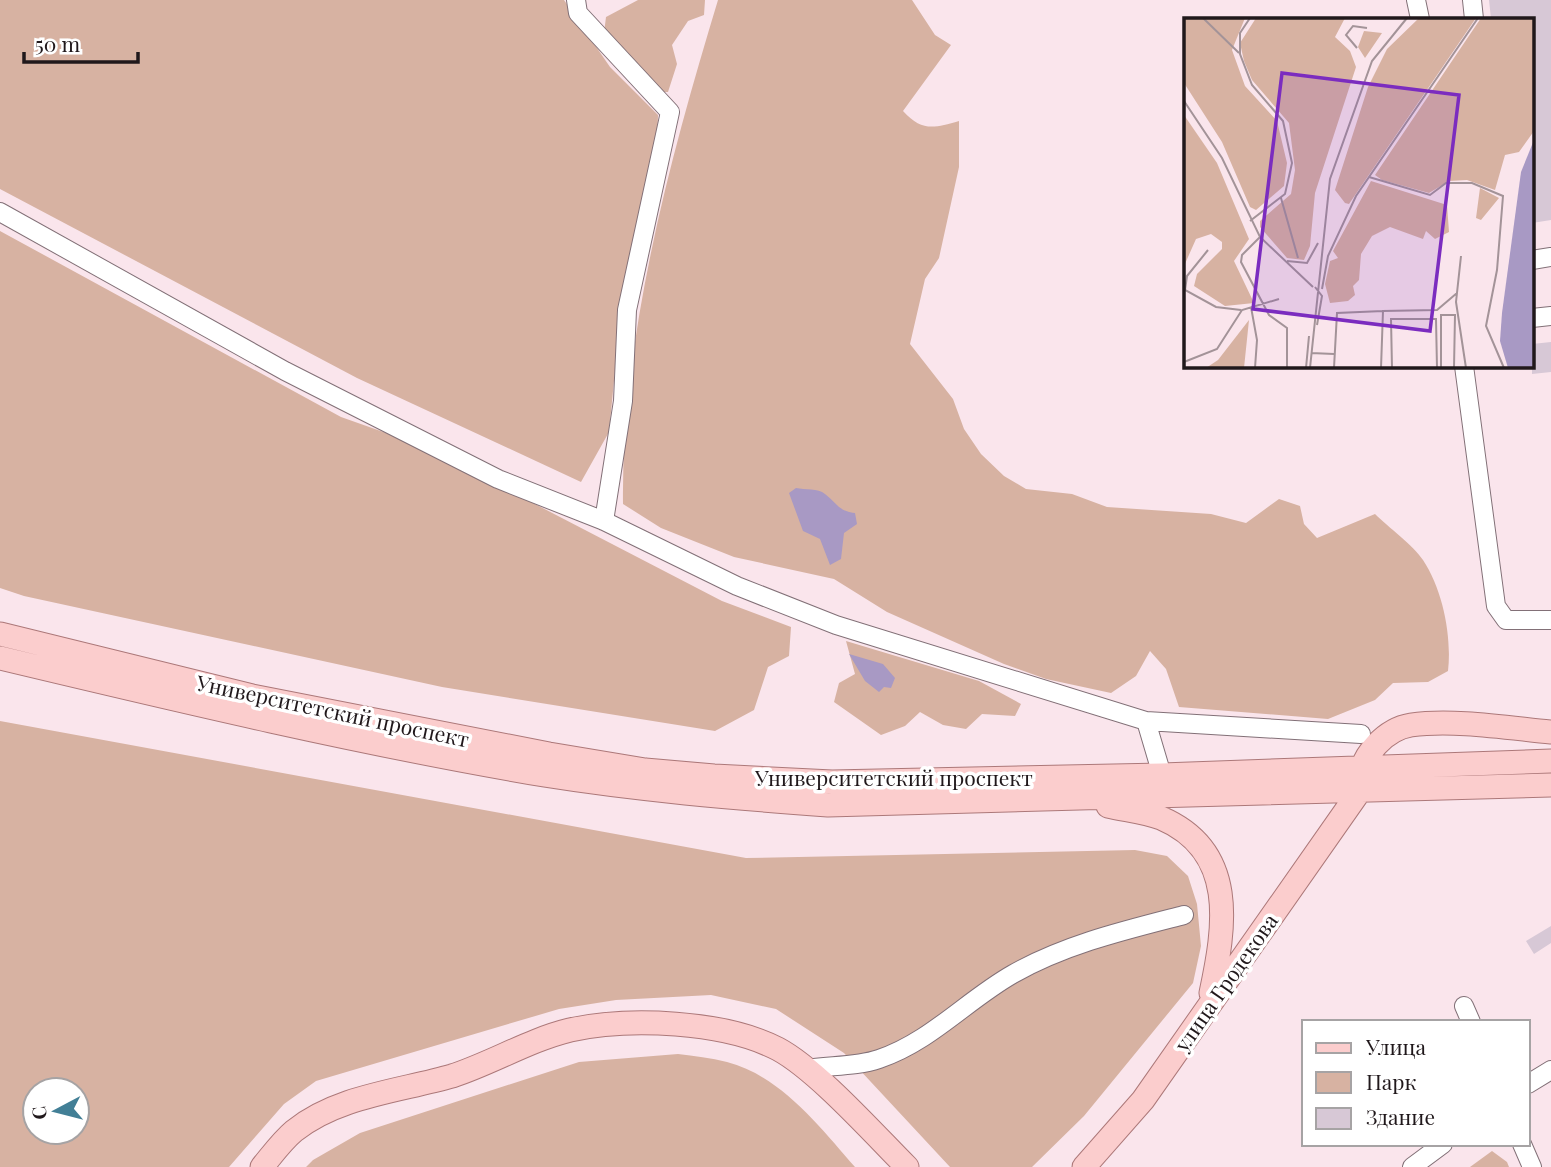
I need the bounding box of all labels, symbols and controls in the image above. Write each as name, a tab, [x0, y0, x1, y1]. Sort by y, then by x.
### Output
inset map	[1184, 18, 1534, 368]
scale bar	[24, 21, 138, 65]
text: 50 m	[35, 29, 81, 57]
street label: Университетский проспект	[193, 667, 472, 753]
street label: Университетский проспект	[754, 763, 1033, 791]
street label: улица Гродекова	[1166, 907, 1283, 1057]
legend	[1302, 1020, 1530, 1146]
text: Улица	[1365, 1032, 1427, 1060]
text: Парк	[1366, 1067, 1416, 1095]
north arrow	[21, 1076, 91, 1146]
text: Здание	[1366, 1102, 1435, 1130]
text: С	[24, 1105, 52, 1121]

